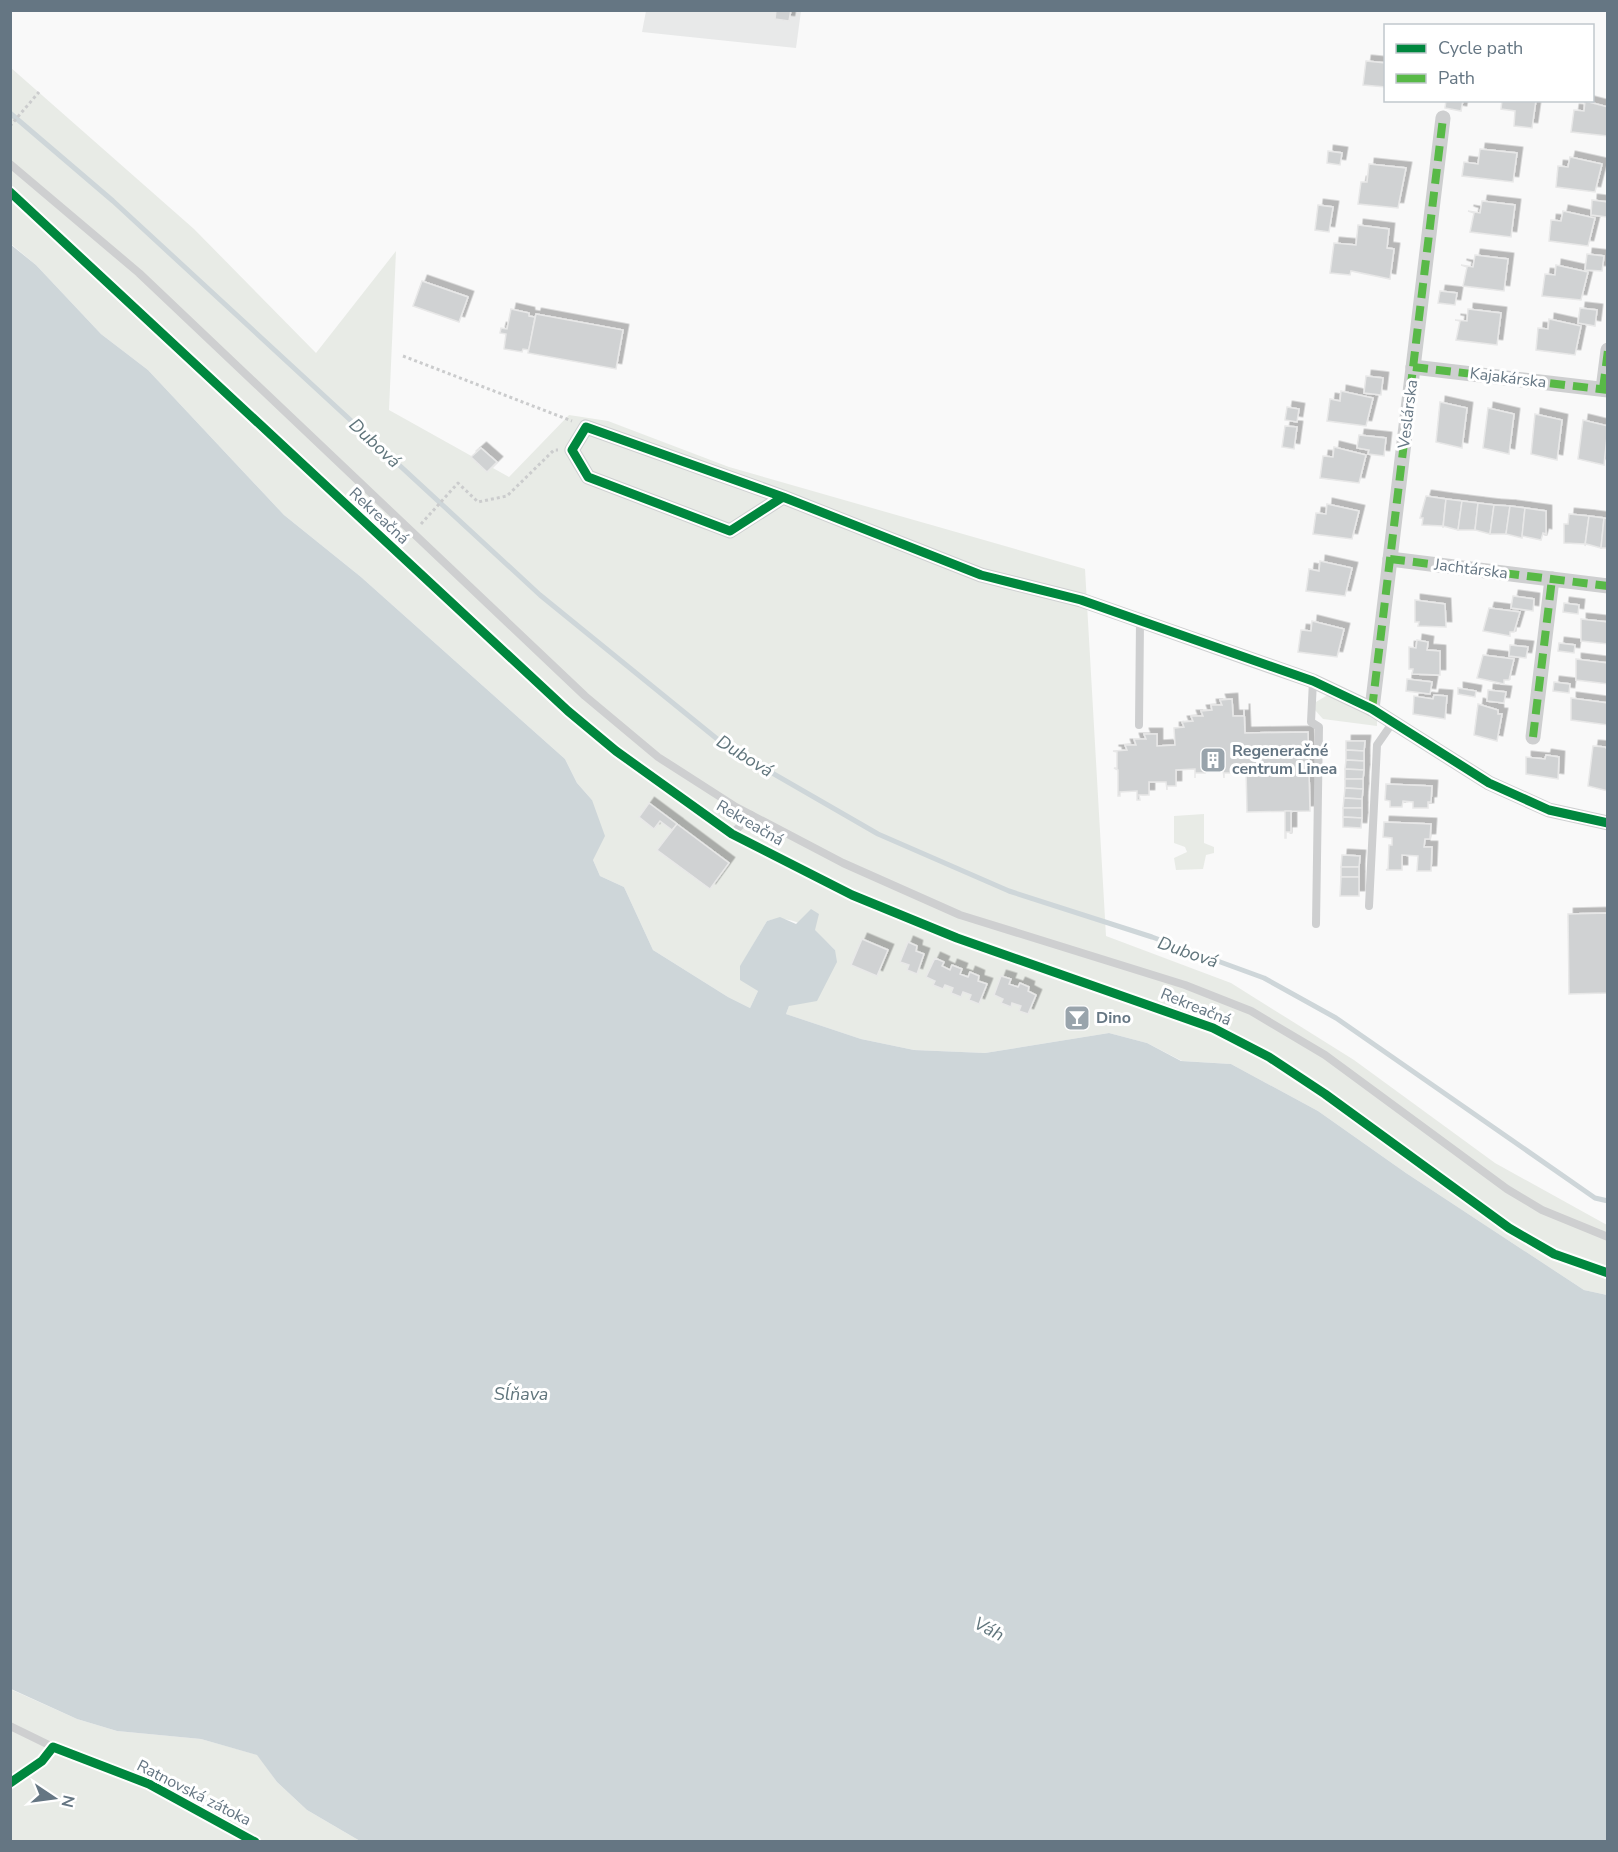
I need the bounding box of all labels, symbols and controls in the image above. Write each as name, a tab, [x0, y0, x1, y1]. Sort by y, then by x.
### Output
legend	[1384, 24, 1594, 102]
text: Cycle path	[1438, 36, 1523, 60]
text: Path	[1438, 66, 1475, 90]
street label: Kajakárska	[1469, 362, 1547, 394]
street label: Veslárska	[1393, 378, 1423, 451]
water label: Dubová	[344, 413, 406, 473]
street label: Rekreačná	[344, 483, 414, 549]
street label: Jachtárska	[1432, 553, 1509, 584]
water label: Dubová	[712, 729, 778, 783]
place label: Regeneračné centrum Linea	[1232, 740, 1337, 780]
building icon: Regeneračné centrum Linea	[1198, 745, 1228, 775]
street label: Rekreačná	[712, 795, 788, 851]
water label: Dubová	[1155, 930, 1222, 974]
street label: Rekreačná	[1157, 983, 1235, 1031]
bar icon: Dino	[1062, 1003, 1092, 1033]
place label: Dino	[1096, 1007, 1131, 1029]
water label: Sĺňava	[494, 1382, 548, 1406]
water label: Váh	[970, 1611, 1008, 1647]
street label: Ratnovská zátoka	[133, 1755, 255, 1831]
north arrow	[24, 1768, 84, 1828]
text: N	[56, 1793, 80, 1809]

